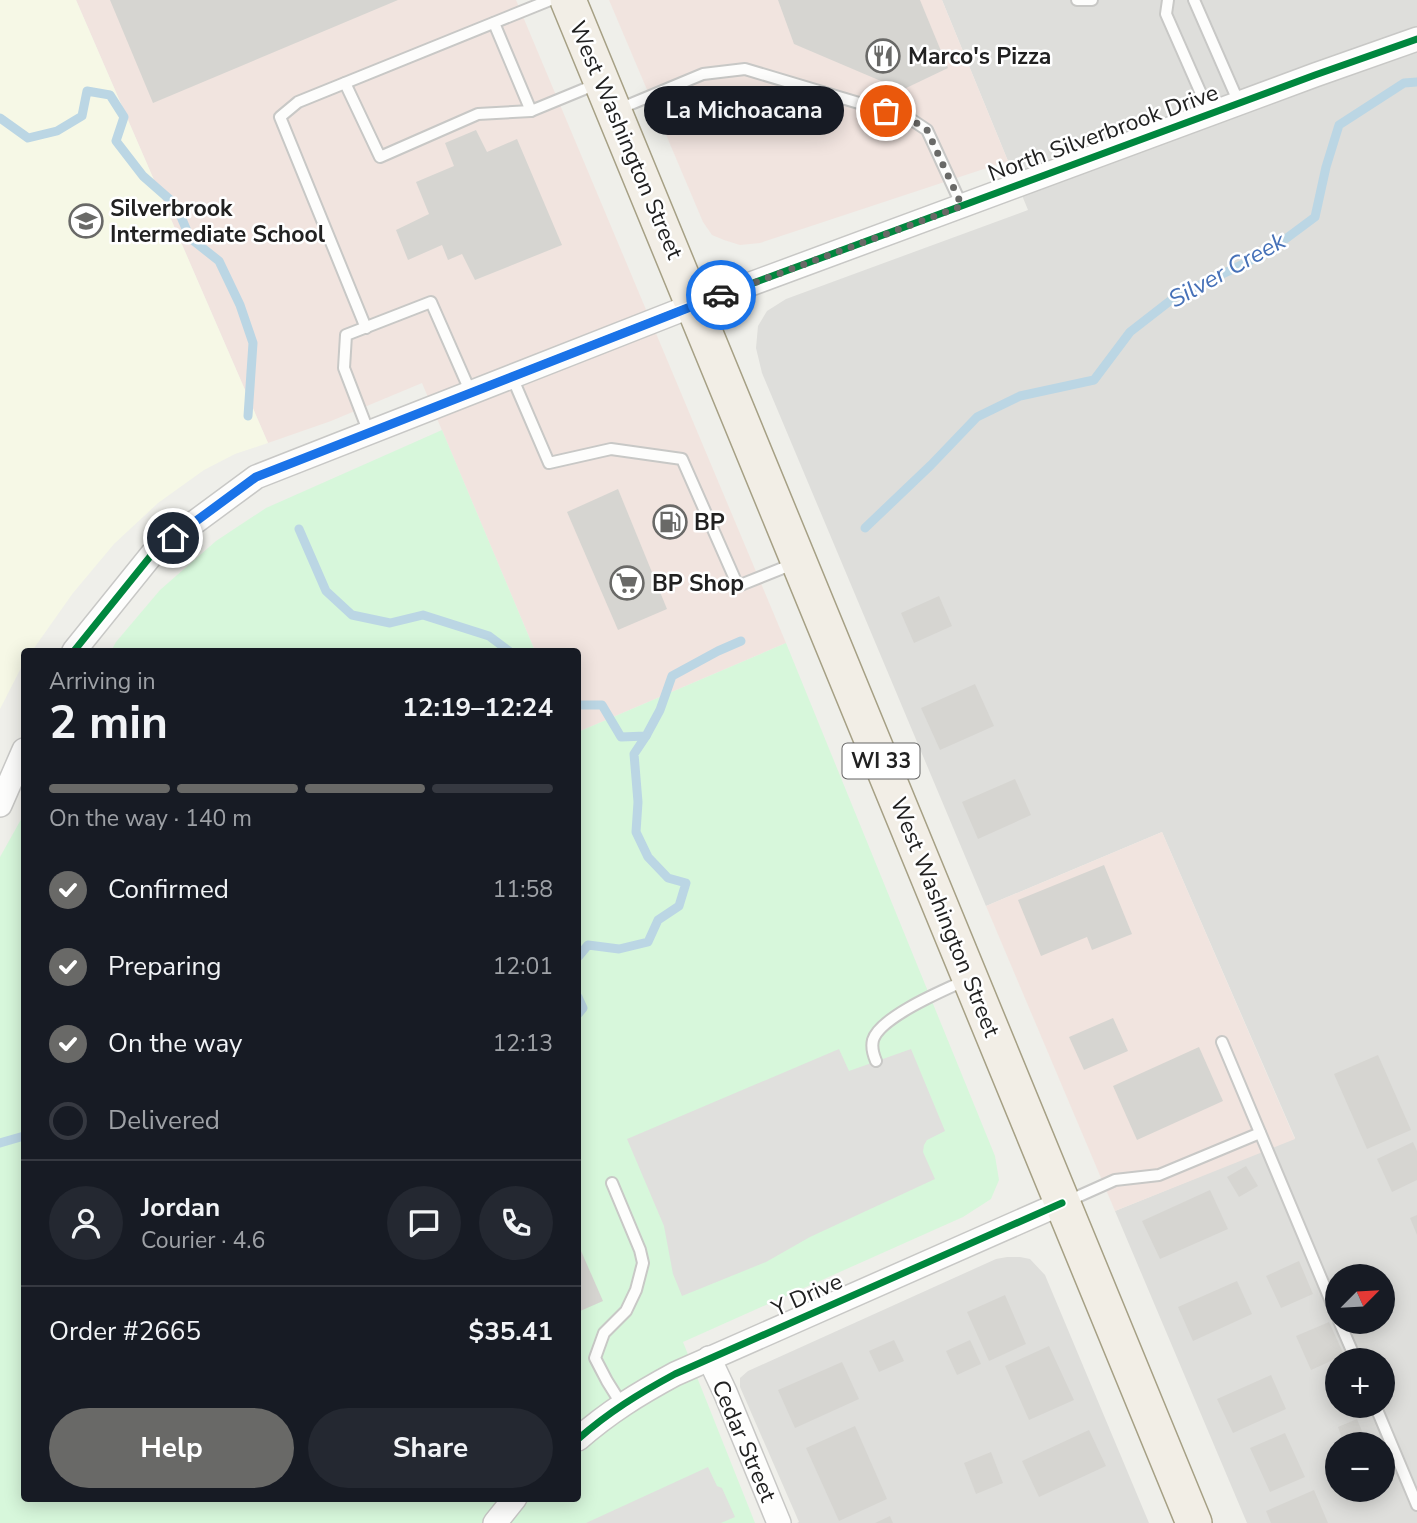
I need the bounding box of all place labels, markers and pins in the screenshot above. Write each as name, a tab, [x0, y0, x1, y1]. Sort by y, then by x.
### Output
restaurant icon: Marco's Pizza	[864, 37, 902, 75]
place label: Marco's Pizza	[908, 41, 1051, 72]
pin	[856, 81, 916, 141]
callout: La Michoacana	[644, 86, 844, 136]
place label: Silverbrook Intermediate School	[110, 193, 326, 250]
school or university icon: Silverbrook Intermediate School	[67, 202, 105, 240]
fuel station icon: BP	[651, 503, 689, 541]
place label: BP	[694, 507, 725, 538]
pin	[143, 508, 203, 568]
supermarket icon: BP Shop	[608, 564, 646, 602]
place label: BP Shop	[652, 568, 744, 599]

